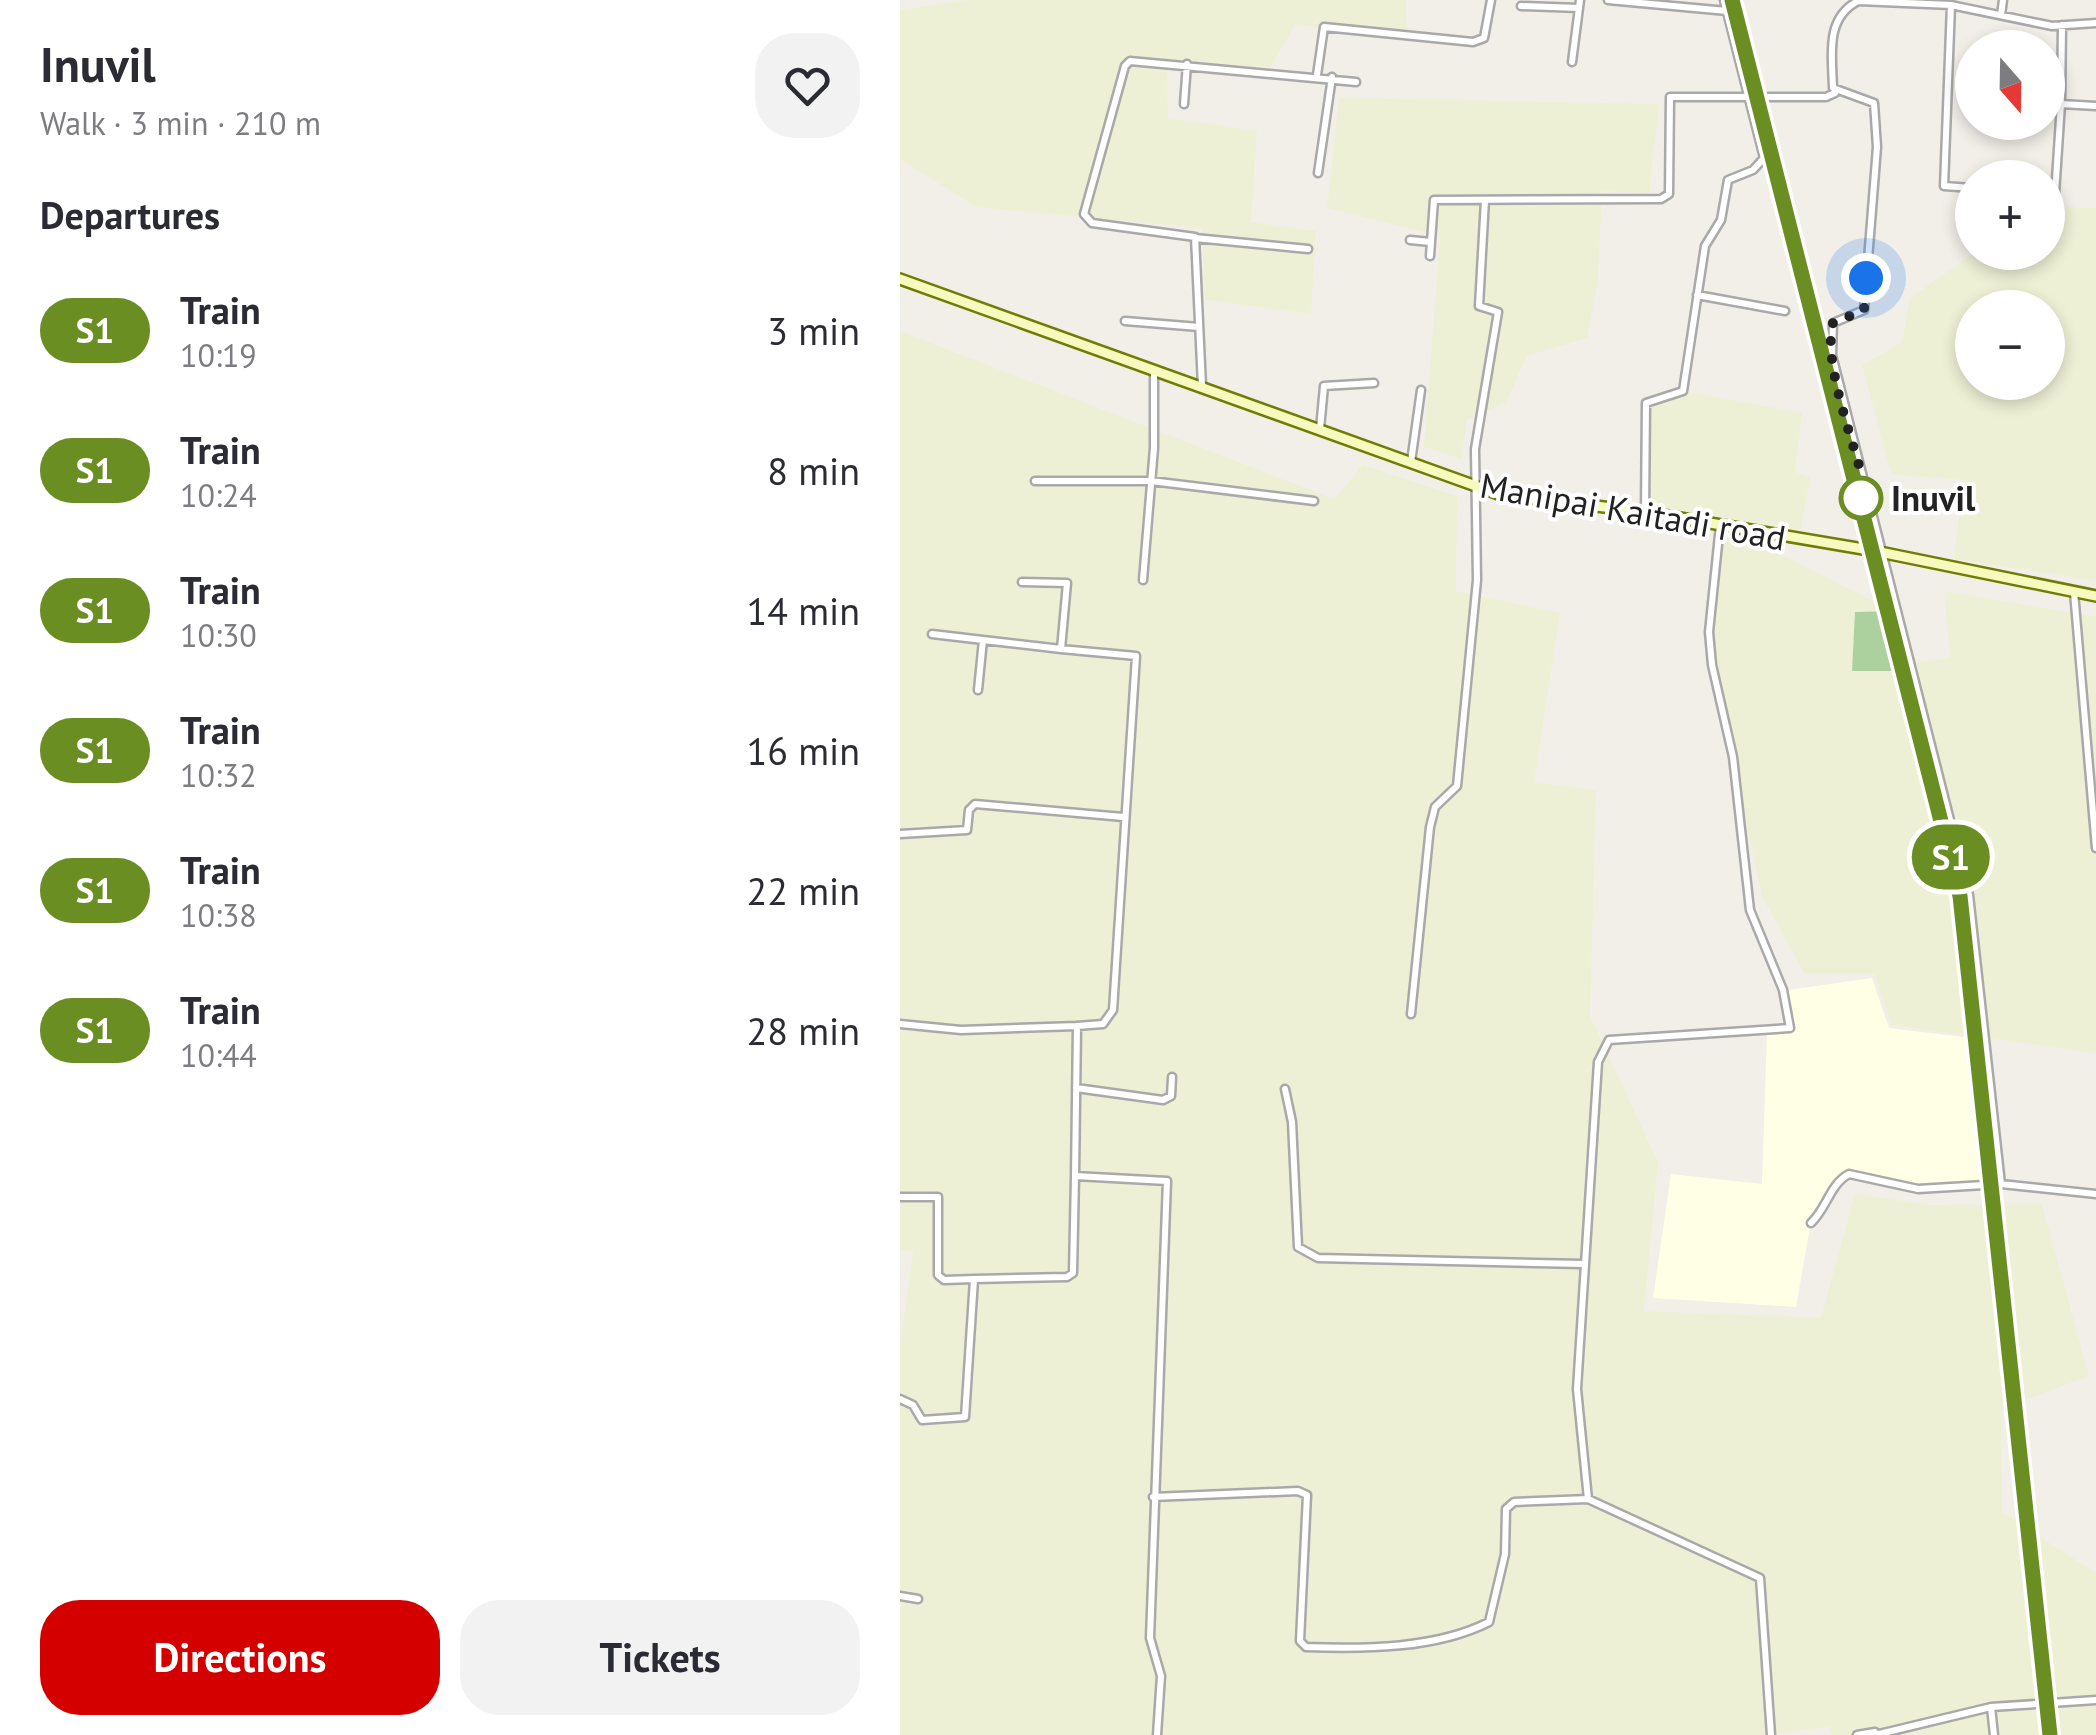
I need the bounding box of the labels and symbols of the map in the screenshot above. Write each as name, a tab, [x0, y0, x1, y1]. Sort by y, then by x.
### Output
north arrow	[1955, 30, 2065, 140]
your location	[1841, 253, 1891, 303]
street label: Manipai Kaitadi road	[1477, 461, 1789, 561]
place label: Inuvil	[1891, 475, 1976, 521]
marker: Inuvil	[1840, 477, 1882, 519]
line badge: S1	[1906, 824, 1996, 890]

